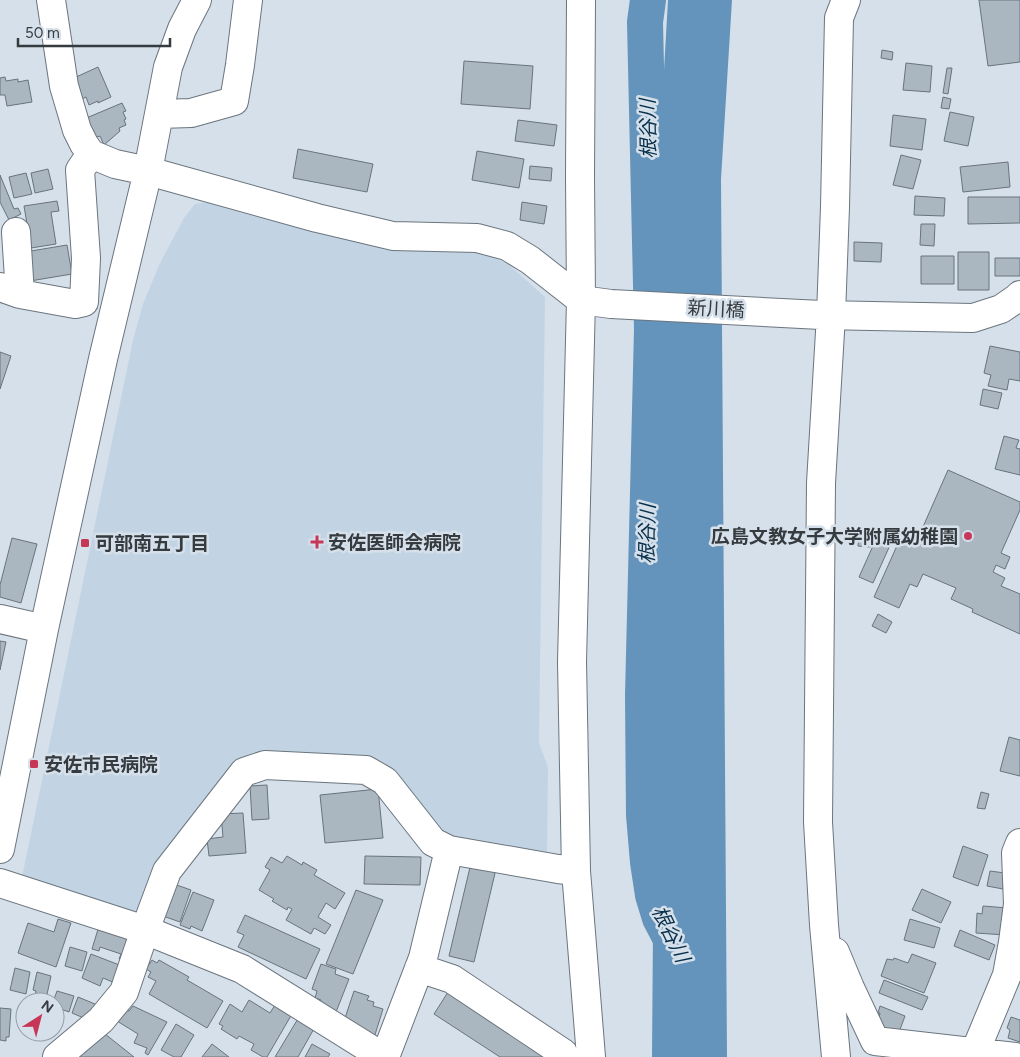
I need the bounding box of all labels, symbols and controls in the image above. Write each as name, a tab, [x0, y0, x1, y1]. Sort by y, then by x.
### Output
scale bar	[18, 15, 170, 47]
text: 50 m	[25, 24, 60, 42]
water label: 根谷川	[635, 97, 661, 159]
street label: 新川橋	[687, 296, 745, 322]
water label: 根谷川	[634, 502, 660, 564]
place label: 広島文教女子大学附属幼稚園	[711, 525, 958, 548]
marker: 広島文教女子大学附属幼稚園	[962, 530, 974, 542]
place label: 安佐医師会病院	[328, 531, 461, 554]
place label: 可部南五丁目	[95, 532, 209, 555]
marker: 安佐医師会病院	[310, 535, 324, 549]
marker: 可部南五丁目	[79, 537, 91, 549]
place label: 安佐市民病院	[44, 753, 158, 776]
marker: 安佐市民病院	[28, 758, 40, 770]
water label: 根谷川	[647, 902, 696, 968]
north arrow	[15, 992, 65, 1042]
text: N	[38, 997, 57, 1017]

